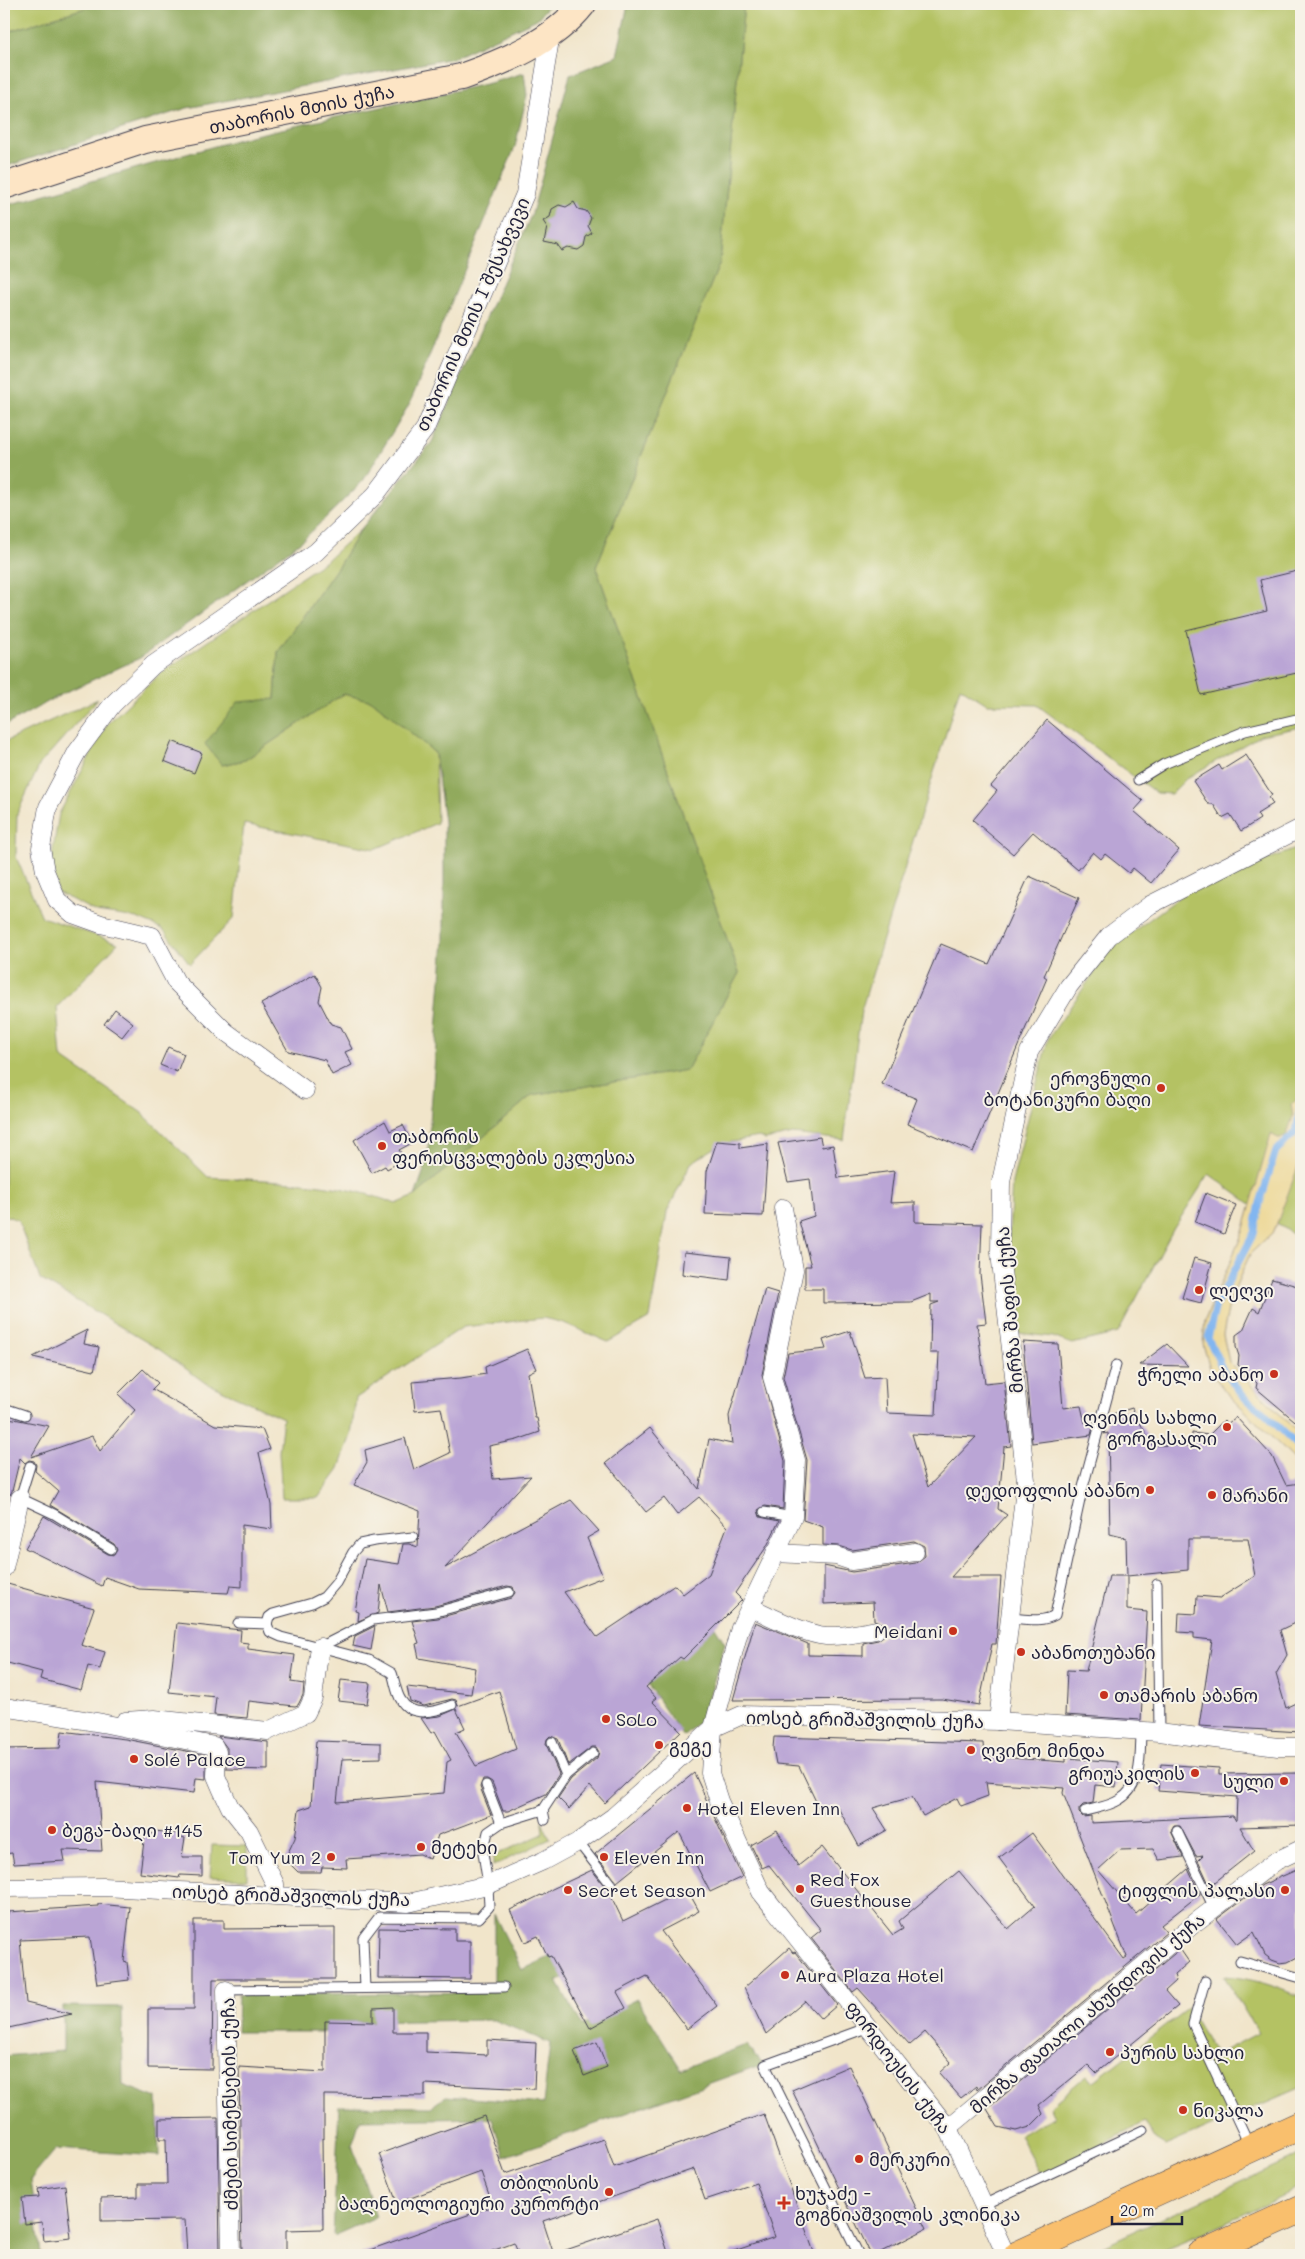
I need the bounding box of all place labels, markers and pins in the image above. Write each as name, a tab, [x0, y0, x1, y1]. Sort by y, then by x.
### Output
place label: ეროვნული ბოტანიკური ბაღი	[984, 1066, 1151, 1111]
marker: ეროვნული ბოტანიკური ბაღი	[1155, 1082, 1167, 1094]
place label: თაბორის ფერისცვალების ეკლესია	[392, 1124, 635, 1169]
marker: თაბორის ფერისცვალების ეკლესია	[376, 1140, 388, 1152]
place label: ლეღვი	[1209, 1278, 1274, 1302]
marker: ლეღვი	[1193, 1284, 1205, 1296]
place label: ჭრელი აბანო	[1137, 1362, 1264, 1386]
marker: ჭრელი აბანო	[1268, 1368, 1280, 1380]
place label: ღვინის სახლი გორგასალი	[1083, 1405, 1217, 1450]
marker: ღვინის სახლი გორგასალი	[1221, 1421, 1233, 1433]
place label: დედოფლის აბანო	[965, 1478, 1140, 1502]
place label: მარანი	[1222, 1483, 1288, 1507]
marker: დედოფლის აბანო	[1144, 1484, 1156, 1496]
marker: მარანი	[1206, 1489, 1218, 1501]
place label: Meidani	[874, 1619, 943, 1643]
marker: Meidani	[947, 1625, 959, 1637]
place label: აბანოთუბანი	[1031, 1640, 1156, 1664]
marker: აბანოთუბანი	[1015, 1646, 1027, 1658]
place label: თამარის აბანო	[1114, 1683, 1258, 1707]
marker: თამარის აბანო	[1098, 1689, 1110, 1701]
place label: SoLo	[616, 1707, 657, 1731]
marker: SoLo	[600, 1713, 612, 1725]
place label: გეგე	[669, 1733, 712, 1757]
place label: ღვინო მინდა	[981, 1738, 1105, 1762]
marker: გეგე	[653, 1739, 665, 1751]
marker: ღვინო მინდა	[965, 1744, 977, 1756]
place label: Solé Palace	[144, 1747, 246, 1771]
marker: Solé Palace	[128, 1753, 140, 1765]
place label: გრიუაკილის	[1068, 1761, 1185, 1785]
marker: გრიუაკილის	[1189, 1767, 1201, 1779]
place label: სული	[1223, 1769, 1274, 1793]
marker: სული	[1278, 1775, 1290, 1787]
place label: Hotel Eleven Inn	[697, 1796, 840, 1820]
marker: Hotel Eleven Inn	[681, 1802, 693, 1814]
place label: ბეგა-ბაღი #145	[62, 1818, 203, 1842]
marker: ბეგა-ბაღი #145	[46, 1824, 58, 1836]
place label: მეტეხი	[431, 1835, 498, 1859]
marker: მეტეხი	[415, 1841, 427, 1853]
place label: Tom Yum 2	[228, 1845, 321, 1869]
place label: Eleven Inn	[614, 1845, 704, 1869]
marker: Tom Yum 2	[325, 1851, 337, 1863]
marker: Eleven Inn	[598, 1851, 610, 1863]
place label: Red Fox Guesthouse	[810, 1867, 912, 1912]
place label: Secret Season	[578, 1878, 706, 1902]
place label: ტიფლის პალასი	[1118, 1878, 1275, 1902]
marker: Red Fox Guesthouse	[794, 1883, 806, 1895]
marker: Secret Season	[562, 1884, 574, 1896]
marker: ტიფლის პალასი	[1279, 1884, 1291, 1896]
place label: Aura Plaza Hotel	[795, 1963, 944, 1987]
marker: Aura Plaza Hotel	[779, 1969, 791, 1981]
place label: პურის სახლი	[1120, 2040, 1244, 2064]
marker: პურის სახლი	[1104, 2046, 1116, 2058]
place label: ნიკალა	[1193, 2098, 1264, 2122]
marker: ნიკალა	[1177, 2104, 1189, 2116]
place label: მერკური	[869, 2147, 950, 2171]
marker: მერკური	[853, 2153, 865, 2165]
place label: თბილისის ბალნეოლოგიური კურორტი	[338, 2170, 599, 2215]
place label: ხუჯაძე - გოგნიაშვილის კლინიკა	[795, 2181, 1020, 2226]
marker: თბილისის ბალნეოლოგიური კურორტი	[603, 2186, 615, 2198]
marker: ხუჯაძე - გოგნიაშვილის კლინიკა	[777, 2196, 791, 2210]

